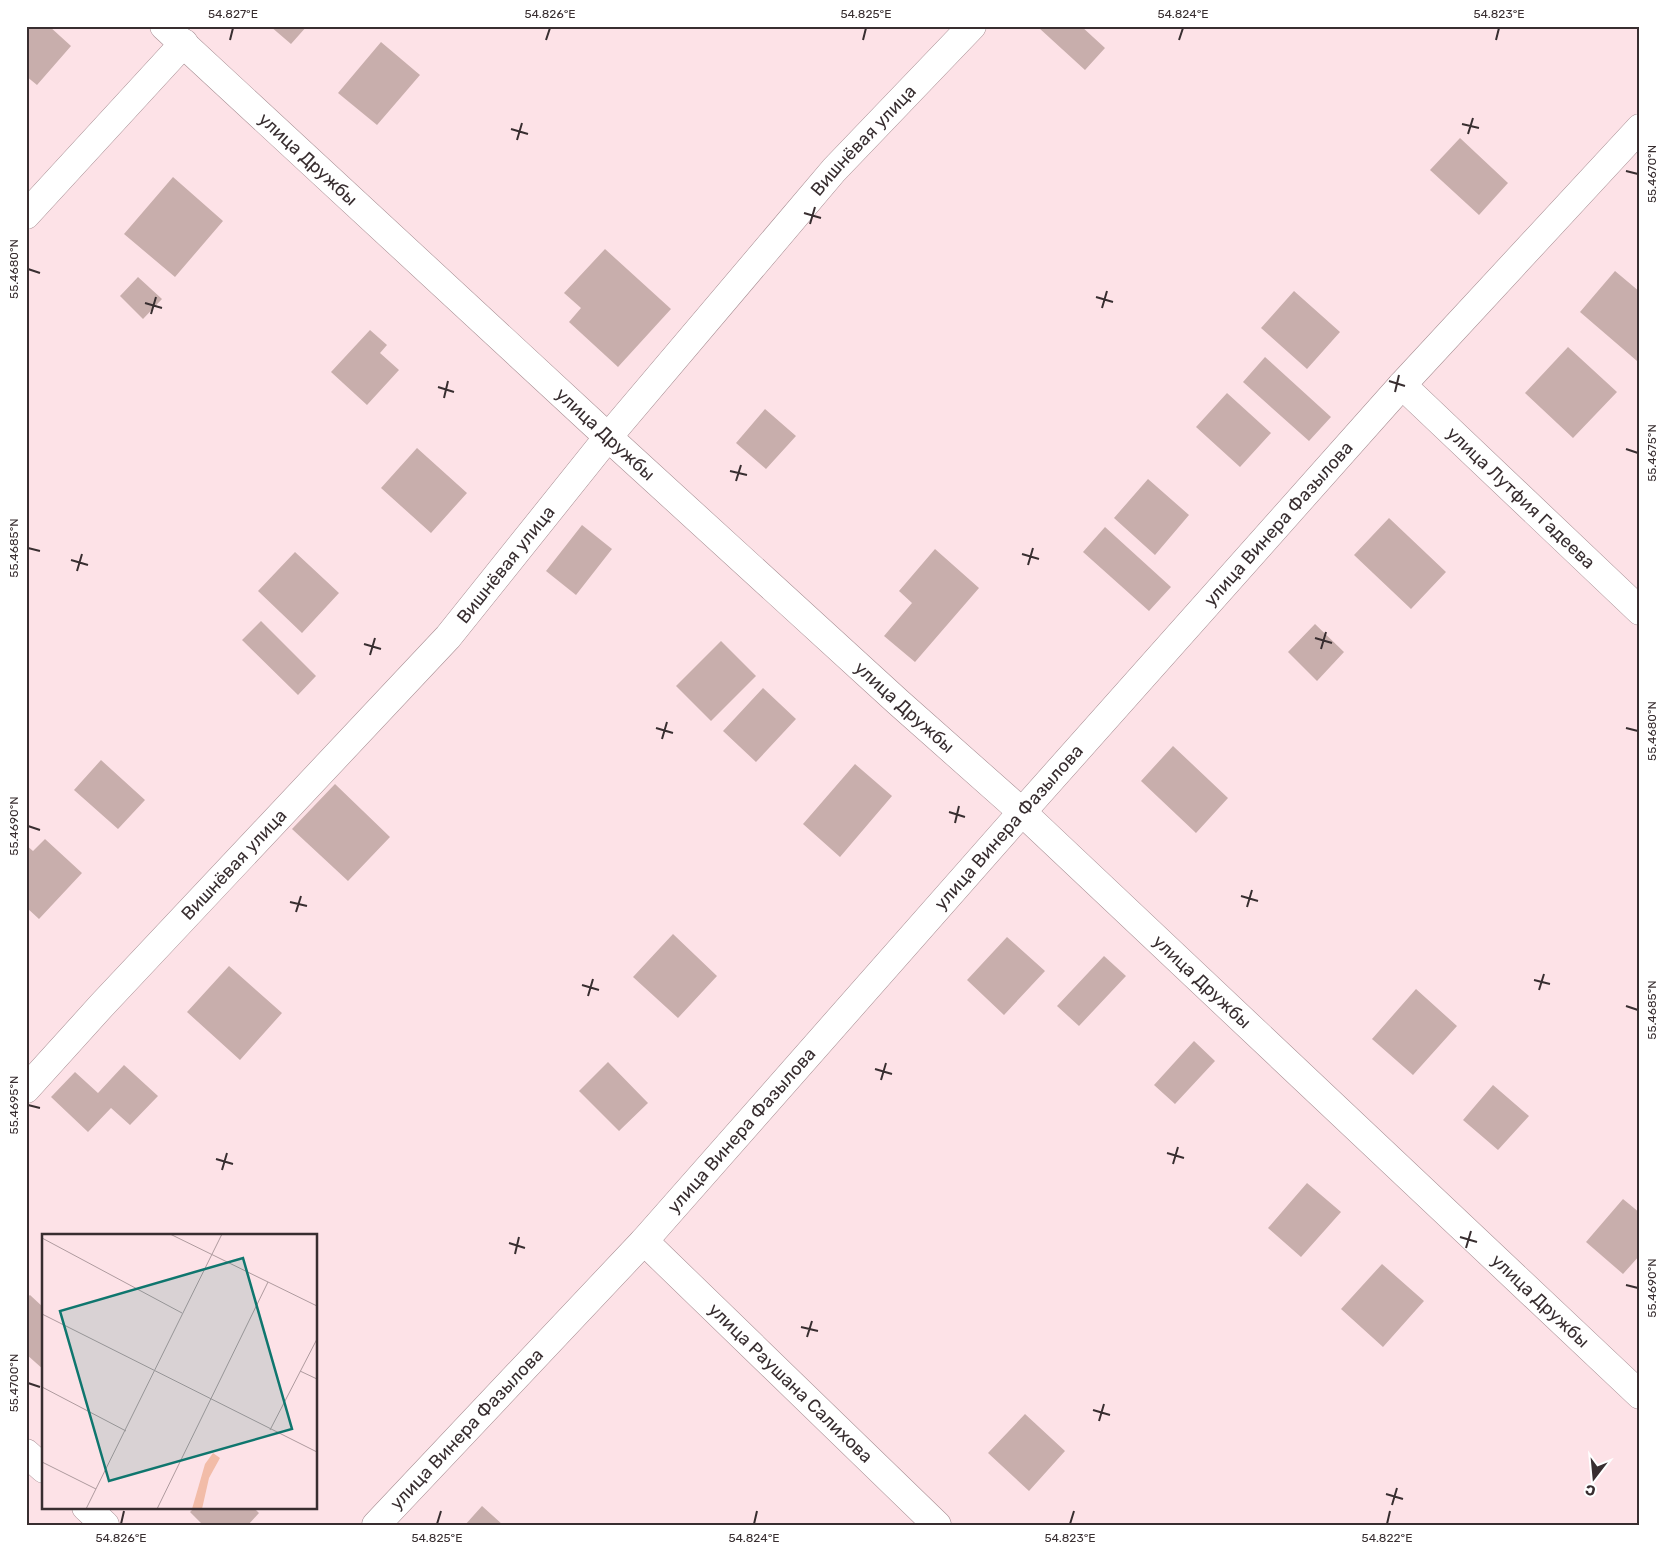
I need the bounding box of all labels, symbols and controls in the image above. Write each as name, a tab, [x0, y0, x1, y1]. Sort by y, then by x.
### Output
text: 54.827°E	[208, 7, 258, 21]
text: 54.826°E	[524, 7, 576, 21]
text: 54.825°E	[840, 7, 892, 21]
text: 54.824°E	[1157, 7, 1209, 21]
text: 54.823°E	[1473, 7, 1525, 21]
street label: Вишнёвая улица	[806, 80, 921, 200]
street label: улица Дружбы	[254, 108, 362, 210]
text: 55.4670°N	[1645, 145, 1659, 203]
text: 55.4680°N	[7, 239, 21, 299]
street label: улица Дружбы	[551, 383, 659, 485]
street label: улица Лутфия Гадеева	[1442, 422, 1600, 574]
text: 55.4675°N	[1645, 424, 1659, 482]
street label: улица Винера Фазылова	[1199, 437, 1358, 611]
street label: Вишнёвая улица	[452, 501, 560, 628]
text: 55.4685°N	[7, 518, 21, 578]
street label: улица Дружбы	[850, 657, 959, 758]
text: 55.4680°N	[1645, 701, 1659, 761]
street label: улица Винера Фазылова	[930, 740, 1088, 915]
text: 55.4690°N	[7, 796, 21, 856]
street label: Вишнёвая улица	[177, 804, 291, 925]
street label: улица Дружбы	[1148, 930, 1256, 1033]
text: 55.4685°N	[1645, 980, 1659, 1040]
street label: улица Винера Фазылова	[663, 1043, 820, 1218]
text: 55.4695°N	[7, 1076, 21, 1134]
inset map	[42, 1234, 318, 1508]
street label: улица Дружбы	[1487, 1249, 1594, 1352]
text: 55.4690°N	[1645, 1258, 1659, 1318]
street label: улица Раушана Салихова	[704, 1298, 877, 1468]
street label: улица Винера Фазылова	[385, 1344, 548, 1514]
text: 55.4700°N	[7, 1354, 21, 1412]
north arrow	[1568, 1454, 1618, 1504]
text: С	[1583, 1480, 1598, 1500]
text: 54.826°E	[95, 1531, 147, 1545]
text: 54.825°E	[411, 1531, 463, 1545]
text: 54.824°E	[728, 1531, 780, 1545]
text: 54.823°E	[1044, 1531, 1096, 1545]
text: 54.822°E	[1362, 1531, 1412, 1545]

